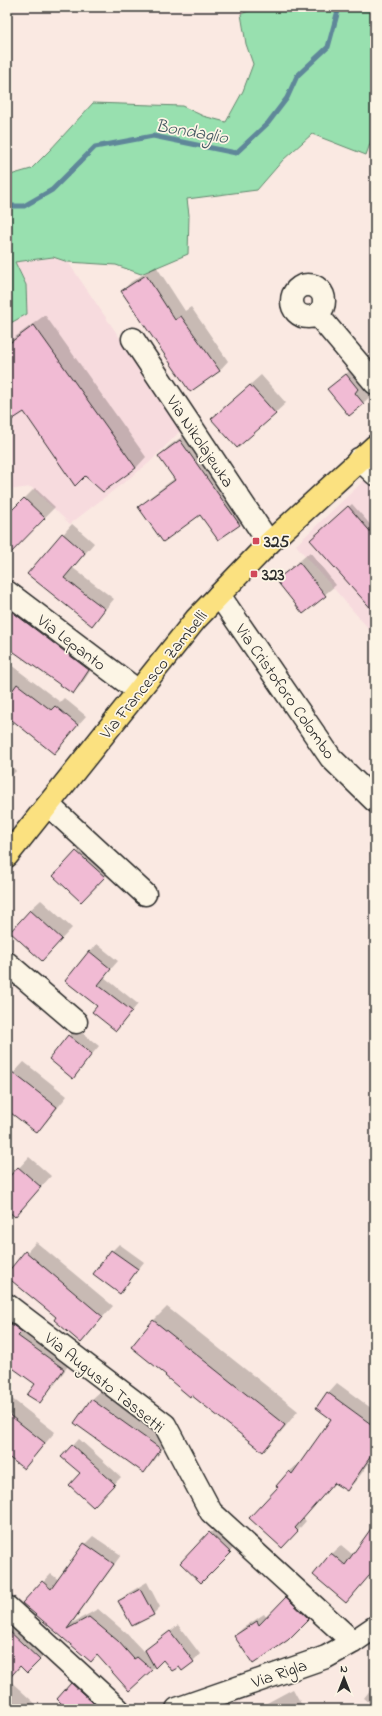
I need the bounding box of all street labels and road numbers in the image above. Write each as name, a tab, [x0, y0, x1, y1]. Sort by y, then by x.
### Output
street label: Via Nikolajewka	[159, 390, 240, 493]
street label: Via Francesco Zambelli	[94, 605, 214, 746]
street label: Via Lepanto	[31, 608, 111, 678]
street label: Via Cristoforo Colombo	[228, 618, 341, 765]
street label: Via Augusto Tassetti	[36, 1326, 170, 1441]
street label: Via Rigla	[248, 1653, 311, 1698]

